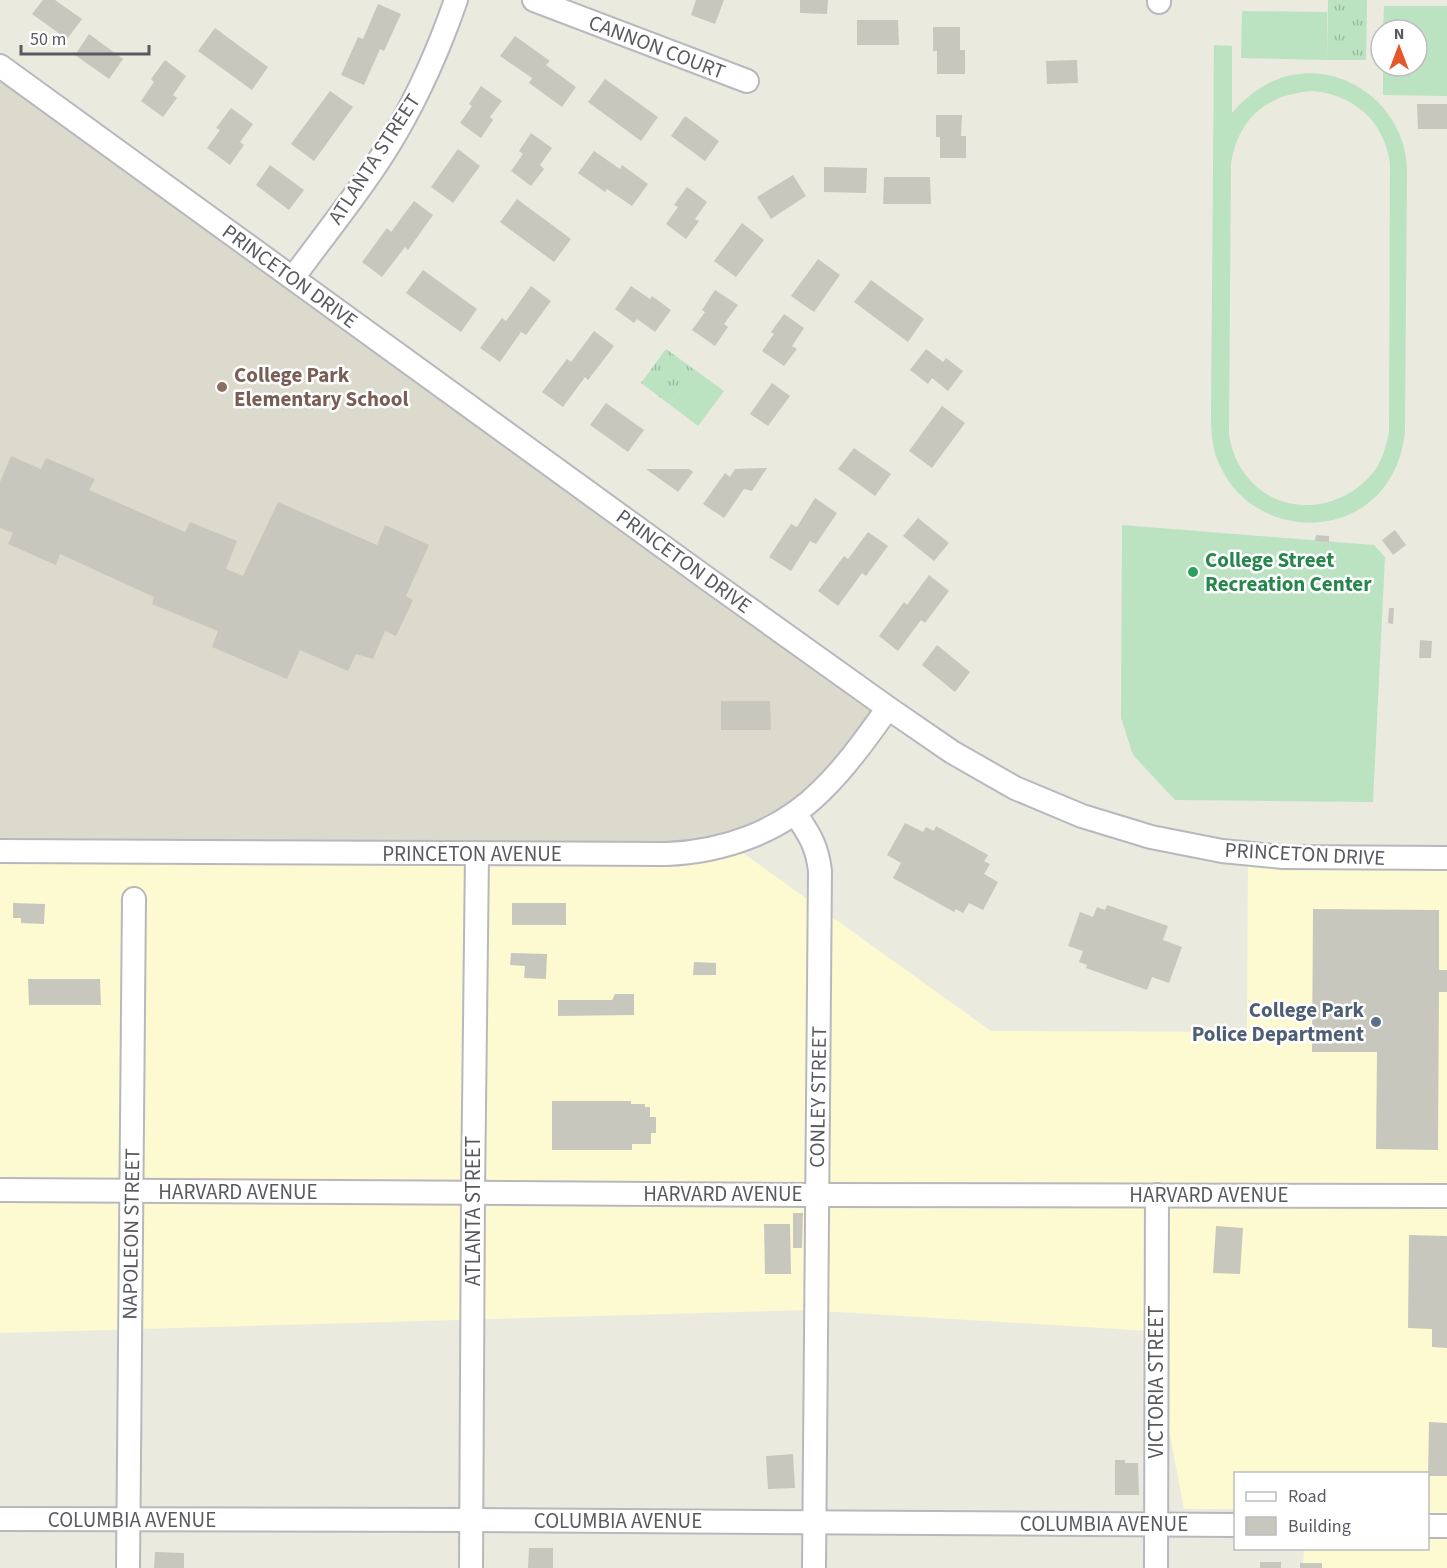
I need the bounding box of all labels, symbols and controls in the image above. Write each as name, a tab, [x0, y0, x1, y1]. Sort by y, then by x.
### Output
street label: CANNON COURT	[584, 7, 730, 87]
scale bar	[21, 18, 148, 56]
north arrow	[1369, 18, 1429, 78]
text: N	[1394, 23, 1404, 45]
text: 50 m	[30, 27, 66, 52]
street label: ATLANTA STREET	[321, 88, 427, 230]
street label: PRINCETON DRIVE	[216, 217, 364, 335]
place label: College Park Elementary School	[234, 360, 408, 414]
marker: College Park Elementary School	[215, 380, 229, 394]
street label: PRINCETON DRIVE	[610, 502, 758, 620]
place label: College Street Recreation Center	[1205, 545, 1372, 599]
marker: College Street Recreation Center	[1186, 565, 1200, 579]
street label: PRINCETON DRIVE	[1224, 835, 1386, 873]
street label: PRINCETON AVENUE	[382, 839, 562, 869]
place label: College Park Police Department	[1192, 995, 1364, 1049]
marker: College Park Police Department	[1369, 1015, 1383, 1029]
street label: CONLEY STREET	[802, 1026, 834, 1168]
street label: ATLANTA STREET	[458, 1136, 488, 1286]
street label: NAPOLEON STREET	[115, 1148, 147, 1320]
street label: HARVARD AVENUE	[158, 1177, 318, 1207]
street label: HARVARD AVENUE	[643, 1179, 803, 1209]
street label: HARVARD AVENUE	[1129, 1180, 1289, 1210]
street label: VICTORIA STREET	[1141, 1305, 1171, 1459]
legend	[1234, 1472, 1429, 1550]
text: Road	[1288, 1484, 1327, 1509]
street label: COLUMBIA AVENUE	[48, 1505, 216, 1535]
street label: COLUMBIA AVENUE	[534, 1506, 702, 1536]
street label: COLUMBIA AVENUE	[1020, 1509, 1188, 1539]
text: Building	[1288, 1514, 1351, 1539]

